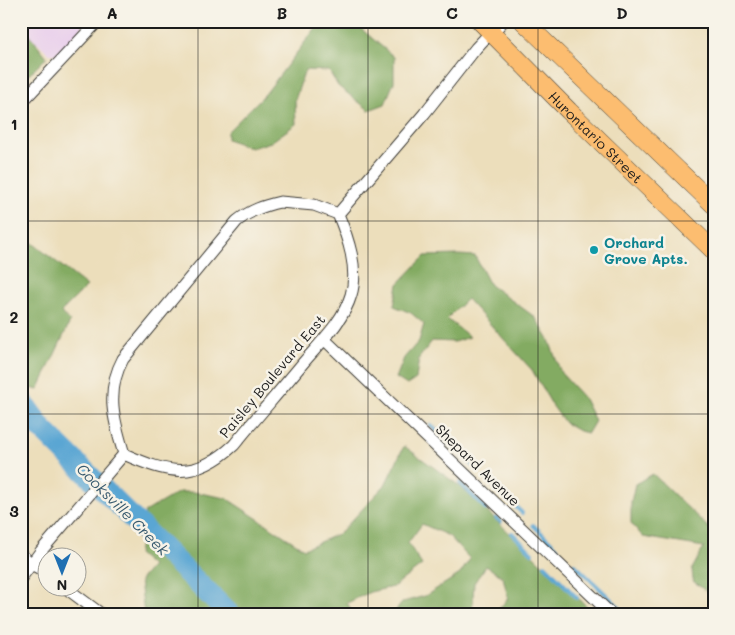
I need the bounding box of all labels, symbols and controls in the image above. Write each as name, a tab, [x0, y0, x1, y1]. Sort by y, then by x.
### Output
text: A	[106, 2, 118, 23]
text: B	[277, 2, 287, 23]
text: C	[446, 2, 458, 23]
text: D	[616, 2, 628, 23]
street label: Hurontario Street	[545, 87, 647, 187]
text: 1	[10, 113, 18, 134]
place label: Orchard Grove Apts.	[604, 233, 688, 268]
marker: Orchard Grove Apts.	[588, 244, 600, 256]
text: 2	[10, 306, 19, 327]
street label: Paisley Boulevard East	[215, 310, 329, 442]
street label: Shepard Avenue	[432, 420, 524, 510]
water label: Cooksville Creek	[73, 459, 174, 560]
text: 3	[9, 500, 19, 521]
north arrow	[38, 548, 88, 598]
text: N	[57, 576, 67, 595]

